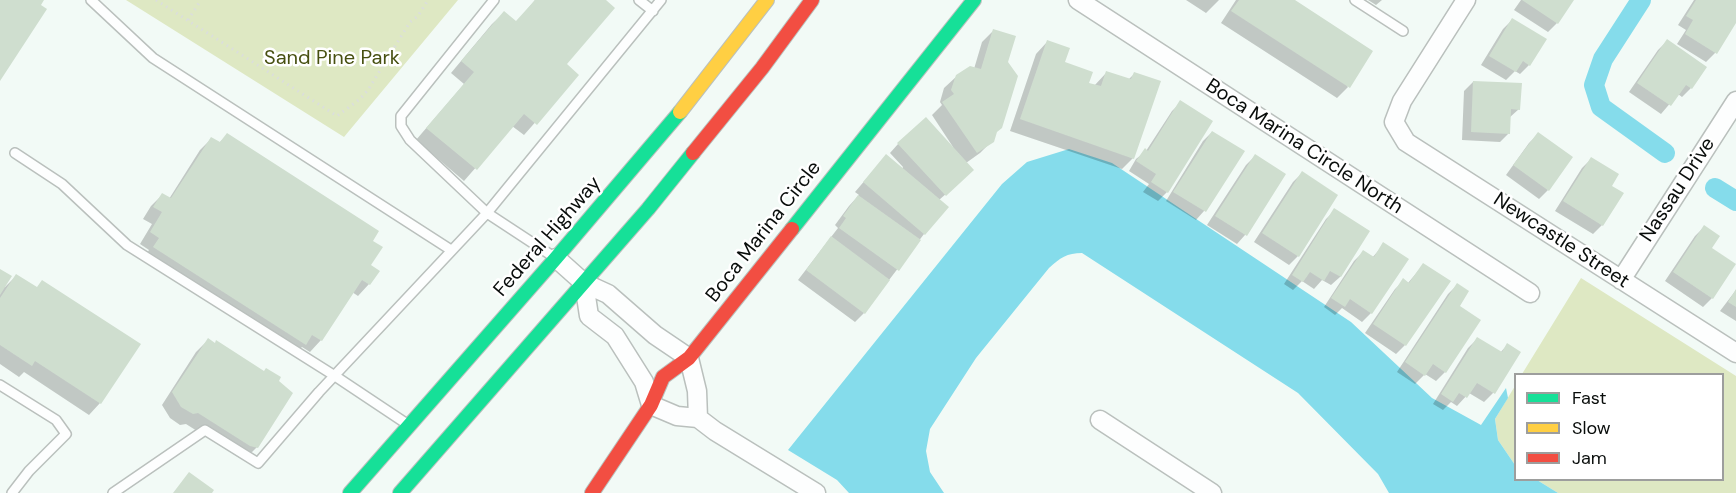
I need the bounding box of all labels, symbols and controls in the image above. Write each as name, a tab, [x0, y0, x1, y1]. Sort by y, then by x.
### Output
park label: Sand Pine Park	[264, 47, 400, 71]
street label: Boca Marina Circle North	[1201, 74, 1407, 220]
street label: Nassau Drive	[1635, 133, 1721, 247]
street label: Boca Marina Circle	[701, 157, 827, 307]
street label: Federal Highway	[489, 172, 607, 302]
street label: Newcastle Street	[1489, 188, 1633, 294]
legend	[1514, 373, 1724, 481]
text: Fast	[1572, 386, 1607, 410]
text: Slow	[1572, 416, 1611, 440]
text: Jam	[1572, 446, 1607, 470]

